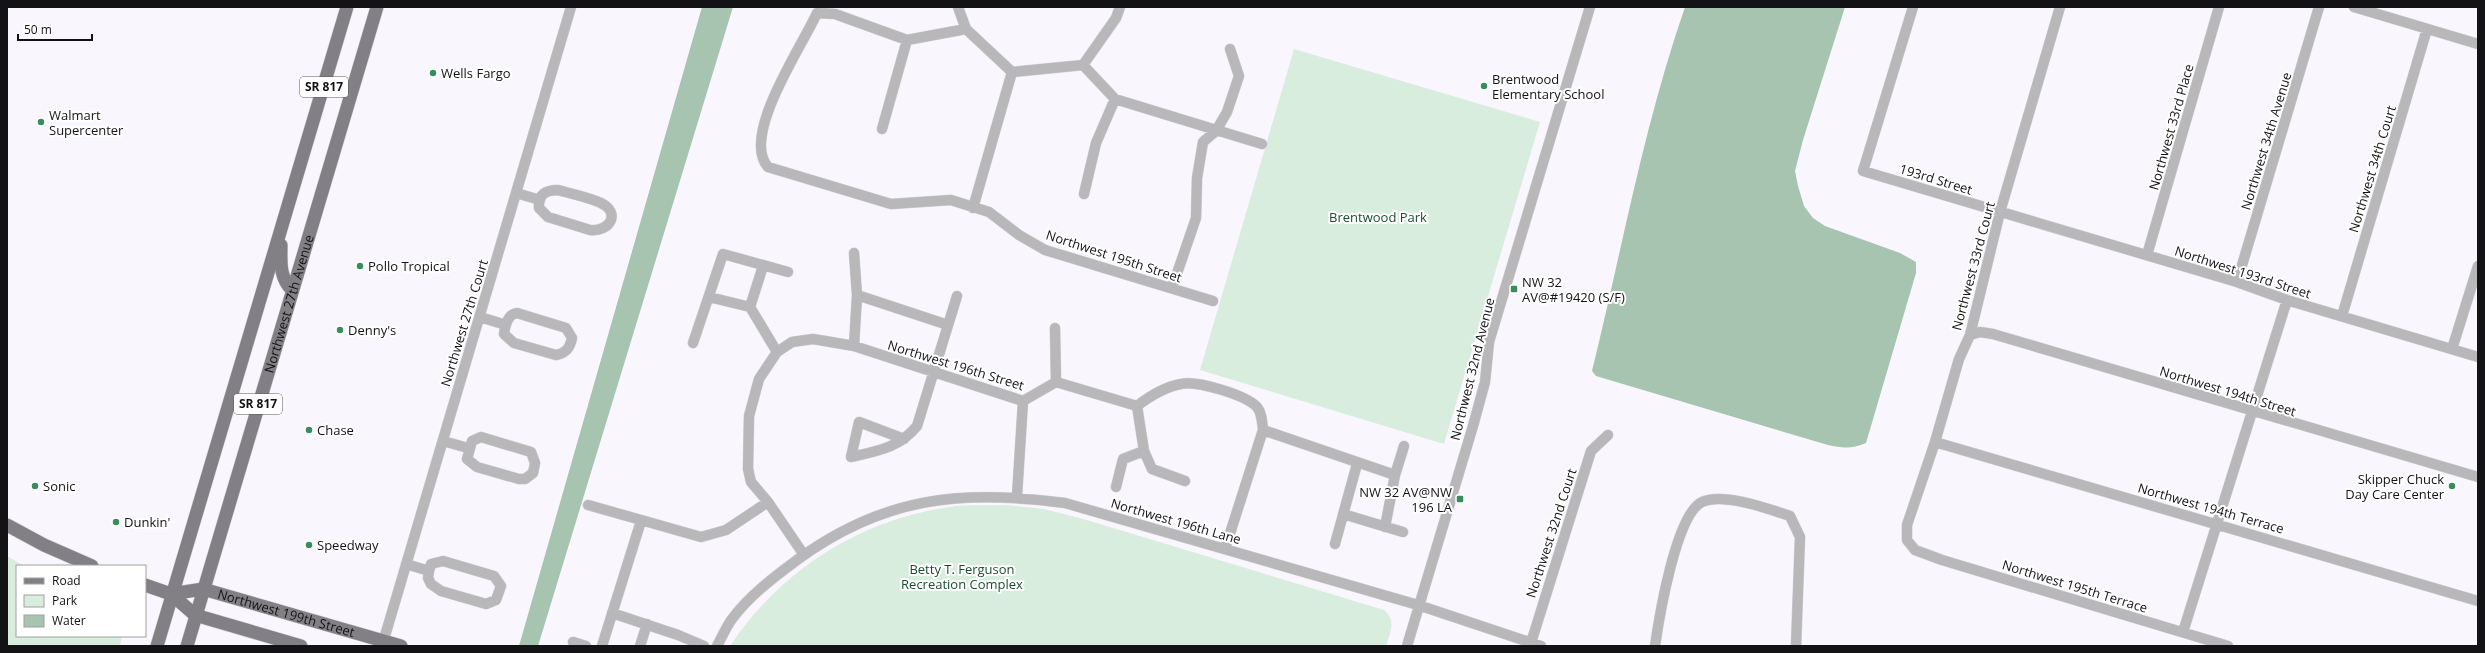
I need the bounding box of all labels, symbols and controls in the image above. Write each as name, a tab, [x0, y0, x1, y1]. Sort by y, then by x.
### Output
scale bar	[18, 16, 92, 42]
text: 50 m	[24, 21, 52, 38]
street label: Northwest 33rd Place	[2144, 62, 2198, 192]
place label: Wells Fargo	[441, 64, 511, 82]
marker: Wells Fargo	[428, 68, 438, 78]
place label: Brentwood Elementary School	[1492, 70, 1604, 103]
street label: Northwest 34th Avenue	[2236, 70, 2296, 212]
road number: SR 817	[300, 77, 348, 97]
marker: Brentwood Elementary School	[1479, 81, 1489, 91]
street label: Northwest 34th Court	[2344, 103, 2400, 235]
place label: Walmart Supercenter	[49, 106, 124, 139]
marker: Walmart Supercenter	[36, 117, 46, 127]
street label: 193rd Street	[1897, 159, 1975, 199]
street label: Northwest 33rd Court	[1947, 199, 1999, 332]
park label: Brentwood Park	[1329, 208, 1427, 226]
street label: Northwest 195th Street	[1044, 226, 1185, 287]
street label: Northwest 27th Avenue	[260, 233, 318, 375]
street label: Northwest 193rd Street	[2173, 241, 2314, 303]
place label: Pollo Tropical	[368, 257, 450, 275]
street label: Northwest 27th Court	[436, 257, 492, 389]
marker: Pollo Tropical	[355, 261, 365, 271]
place label: NW 32 AV@#19420 (S/F)	[1522, 273, 1625, 306]
marker: NW 32 AV@#19420 (S/F)	[1509, 284, 1519, 294]
street label: Northwest 32nd Avenue	[1446, 296, 1498, 442]
place label: Denny's	[348, 321, 396, 339]
marker: Denny's	[335, 325, 345, 335]
street label: Northwest 196th Street	[886, 336, 1027, 394]
street label: Northwest 194th Street	[2158, 362, 2299, 420]
road number: SR 817	[234, 394, 282, 414]
place label: Chase	[317, 421, 354, 439]
marker: Chase	[304, 425, 314, 435]
street label: Northwest 32nd Court	[1522, 466, 1581, 600]
place label: Skipper Chuck Day Care Center	[2345, 470, 2445, 503]
place label: Sonic	[43, 477, 75, 495]
street label: Northwest 194th Terrace	[2136, 479, 2286, 537]
marker: Sonic	[30, 481, 40, 491]
marker: Skipper Chuck Day Care Center	[2447, 481, 2457, 491]
place label: NW 32 AV@NW 196 LA	[1359, 483, 1453, 516]
street label: Northwest 196th Lane	[1109, 494, 1243, 548]
marker: NW 32 AV@NW 196 LA	[1455, 494, 1465, 504]
place label: Dunkin'	[124, 513, 170, 531]
marker: Dunkin'	[111, 517, 121, 527]
place label: Speedway	[317, 536, 379, 554]
marker: Speedway	[304, 540, 314, 550]
street label: Northwest 195th Terrace	[2000, 555, 2150, 617]
park label: Betty T. Ferguson Recreation Complex	[901, 560, 1023, 593]
legend	[16, 565, 146, 637]
text: Road	[52, 572, 81, 589]
street label: Northwest 199th Street	[216, 585, 357, 641]
text: Park	[52, 592, 78, 609]
text: Water	[52, 612, 86, 629]

